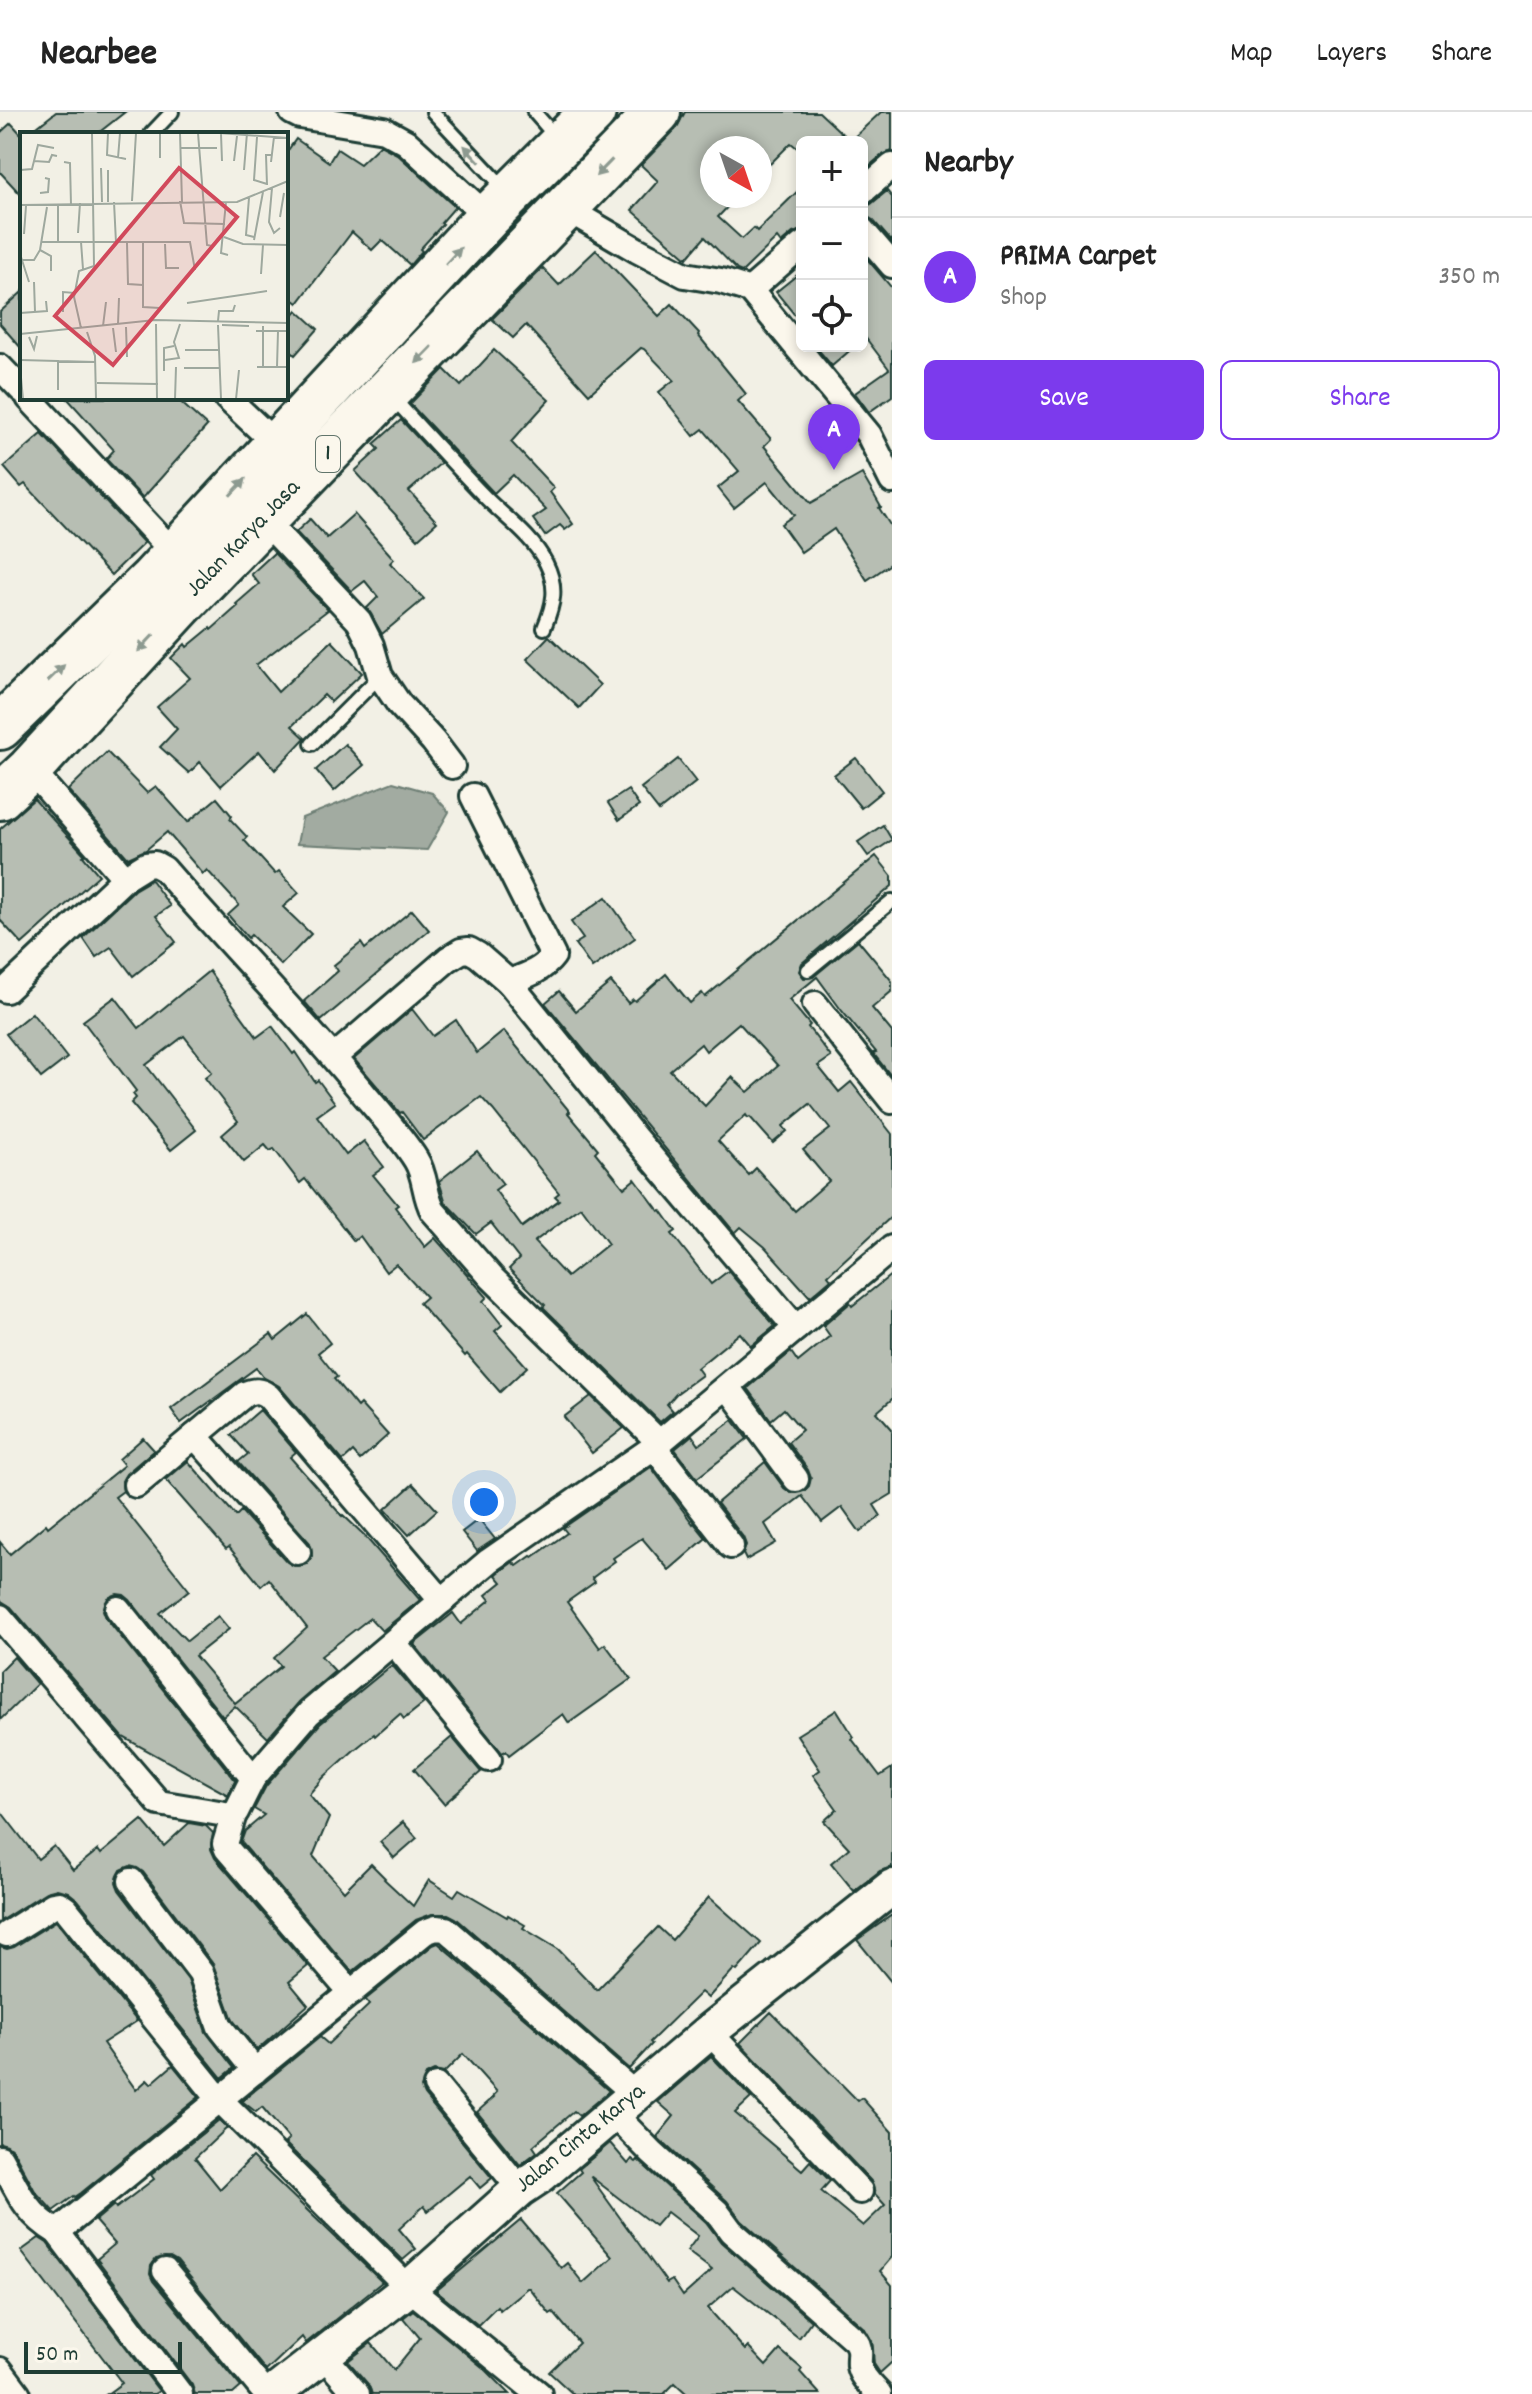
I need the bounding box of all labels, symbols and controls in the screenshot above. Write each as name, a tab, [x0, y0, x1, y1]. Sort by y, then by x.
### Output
text: Nearbee	[40, 28, 157, 83]
text: Map	[1230, 35, 1273, 75]
text: Layers	[1317, 35, 1387, 75]
text: Share	[1431, 35, 1492, 75]
inset map	[20, 132, 288, 400]
north arrow	[700, 136, 772, 208]
map controls	[796, 136, 868, 352]
button: +	[796, 136, 868, 208]
text: Nearby	[924, 140, 1013, 189]
one-way arrow	[463, 145, 481, 164]
one-way arrow	[595, 158, 614, 177]
button: −	[796, 208, 868, 280]
text: PRIMA Carpet	[1000, 237, 1156, 280]
one-way arrow	[443, 246, 461, 265]
text: A	[943, 259, 957, 296]
text: 350 m	[1438, 259, 1500, 296]
button: locate	[796, 280, 868, 352]
text: Shop	[1000, 280, 1047, 317]
one-way arrow	[415, 346, 433, 365]
button: Save	[924, 360, 1204, 440]
button: Share	[1220, 360, 1500, 440]
pin: A	[808, 404, 860, 470]
road number: 1	[316, 436, 340, 472]
street label: Jalan Karya Jasa	[179, 472, 310, 606]
one-way arrow	[228, 478, 246, 497]
one-way arrow	[137, 633, 155, 652]
one-way arrow	[46, 664, 65, 682]
your location	[464, 1482, 504, 1522]
street label: Jalan Cinta Karya	[509, 2075, 654, 2202]
scale bar	[24, 2338, 182, 2374]
text: 50 m	[36, 2340, 78, 2371]

